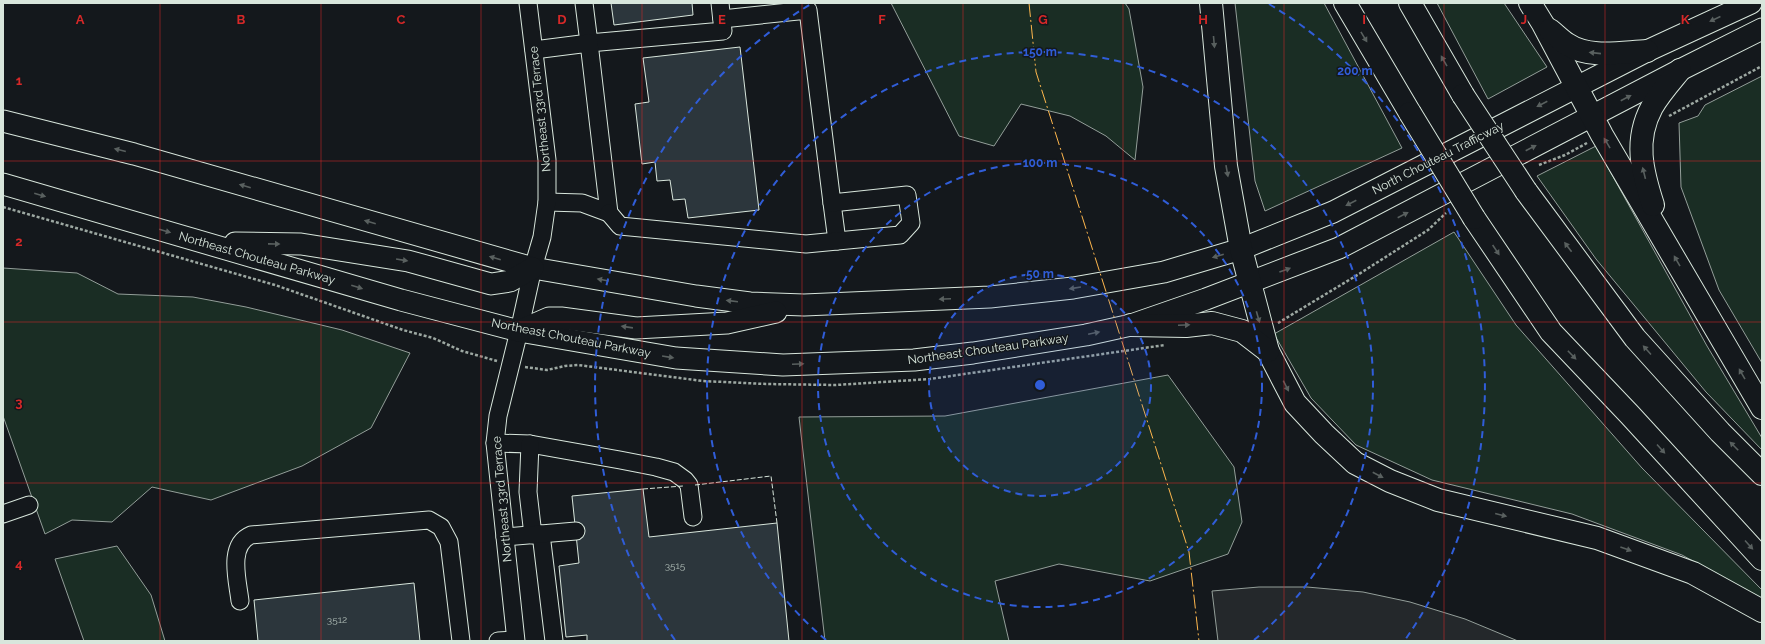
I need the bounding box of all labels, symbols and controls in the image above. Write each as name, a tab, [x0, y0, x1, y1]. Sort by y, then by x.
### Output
text: A	[76, 12, 85, 27]
text: B	[237, 12, 246, 27]
text: C	[397, 12, 406, 27]
text: D	[557, 12, 567, 27]
text: E	[718, 12, 726, 27]
text: F	[878, 12, 886, 27]
text: G	[1038, 12, 1048, 27]
text: H	[1198, 12, 1208, 27]
text: I	[1362, 12, 1366, 27]
text: J	[1521, 12, 1527, 27]
text: K	[1681, 12, 1690, 27]
one-way arrow	[1710, 16, 1721, 22]
one-way arrow	[1361, 31, 1368, 43]
one-way arrow	[1211, 36, 1218, 48]
street label: Northeast 33rd Terrace	[526, 45, 554, 173]
text: 150 m	[1023, 45, 1057, 59]
one-way arrow	[1588, 49, 1601, 56]
one-way arrow	[1440, 55, 1447, 67]
text: 200 m	[1337, 64, 1373, 78]
text: 1	[16, 73, 23, 88]
one-way arrow	[1621, 95, 1632, 101]
one-way arrow	[1536, 101, 1547, 108]
street label: North Chouteau Trafficway	[1370, 118, 1507, 197]
one-way arrow	[1604, 137, 1611, 149]
one-way arrow	[1525, 145, 1537, 152]
one-way arrow	[114, 147, 127, 153]
text: 100 m	[1023, 156, 1057, 170]
one-way arrow	[1224, 165, 1230, 177]
one-way arrow	[1641, 166, 1647, 179]
one-way arrow	[239, 183, 251, 189]
one-way arrow	[35, 192, 47, 198]
one-way arrow	[1346, 199, 1357, 206]
one-way arrow	[1397, 211, 1409, 218]
one-way arrow	[364, 219, 376, 225]
one-way arrow	[160, 228, 172, 234]
street label: Northeast Chouteau Parkway	[177, 229, 337, 287]
text: 2	[15, 234, 23, 249]
one-way arrow	[268, 241, 281, 247]
one-way arrow	[1563, 242, 1572, 253]
one-way arrow	[1492, 245, 1500, 255]
one-way arrow	[1212, 253, 1224, 259]
one-way arrow	[489, 255, 501, 261]
one-way arrow	[1674, 256, 1681, 267]
one-way arrow	[396, 257, 409, 263]
one-way arrow	[1280, 266, 1292, 272]
text: 50 m	[1026, 267, 1054, 281]
one-way arrow	[597, 277, 609, 283]
one-way arrow	[352, 284, 364, 290]
one-way arrow	[1069, 285, 1081, 291]
one-way arrow	[939, 295, 951, 302]
one-way arrow	[725, 298, 738, 304]
one-way arrow	[1255, 311, 1261, 323]
street label: Northeast Chouteau Parkway	[490, 316, 652, 360]
one-way arrow	[1178, 322, 1190, 329]
one-way arrow	[621, 324, 633, 330]
one-way arrow	[1087, 330, 1100, 336]
street label: Northeast Chouteau Parkway	[907, 331, 1070, 367]
one-way arrow	[1642, 345, 1651, 356]
one-way arrow	[1568, 349, 1577, 360]
one-way arrow	[662, 354, 674, 360]
one-way arrow	[792, 361, 805, 367]
one-way arrow	[1739, 368, 1746, 380]
centre of rings	[1033, 378, 1047, 392]
one-way arrow	[1283, 380, 1289, 391]
text: 3	[15, 395, 23, 410]
street label: Northeast 33rd Terrace	[490, 435, 514, 563]
one-way arrow	[1729, 441, 1739, 451]
one-way arrow	[1657, 444, 1666, 454]
one-way arrow	[1372, 471, 1383, 478]
one-way arrow	[1495, 512, 1507, 518]
one-way arrow	[1745, 540, 1754, 550]
one-way arrow	[1621, 546, 1633, 552]
text: 4	[15, 556, 23, 571]
house number: 3515	[665, 560, 686, 571]
house number: 3512	[327, 614, 347, 625]

